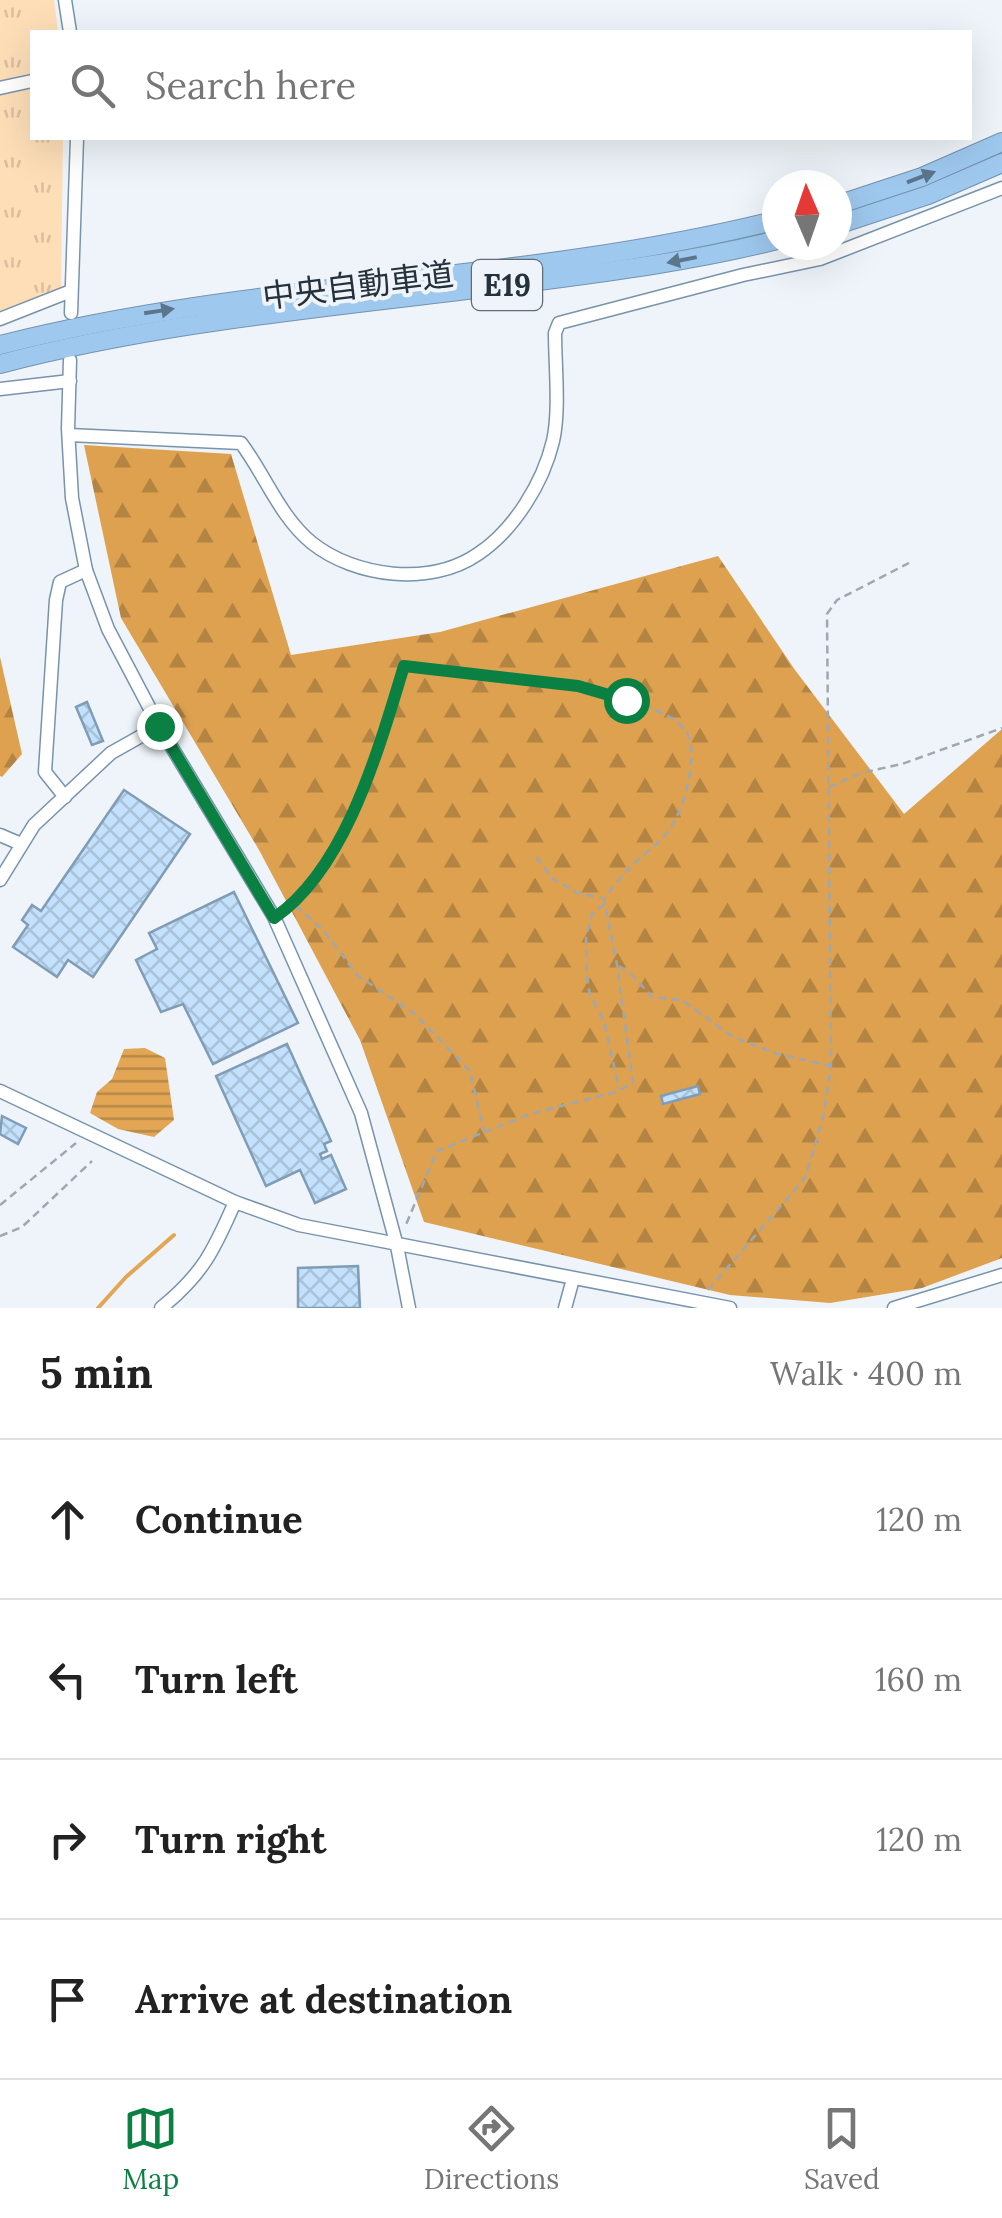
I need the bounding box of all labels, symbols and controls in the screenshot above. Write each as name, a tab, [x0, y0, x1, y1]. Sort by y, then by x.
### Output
search box	[30, 30, 972, 140]
icon: search	[65, 58, 120, 113]
text: Search here	[145, 61, 356, 109]
one-way arrow	[906, 169, 936, 184]
north arrow	[762, 170, 852, 260]
one-way arrow	[666, 252, 697, 268]
street label: 中央自動車道	[260, 253, 456, 317]
road number: E19	[472, 260, 542, 310]
one-way arrow	[144, 303, 175, 318]
route start	[604, 678, 650, 724]
route end	[137, 704, 183, 750]
text: 5 min	[40, 1346, 153, 1400]
text: Walk · 400 m	[770, 1353, 962, 1394]
icon: ahead	[40, 1492, 95, 1547]
text: Continue	[135, 1495, 303, 1543]
text: 120 m	[876, 1499, 962, 1540]
icon: left	[40, 1652, 95, 1707]
text: Turn left	[135, 1655, 298, 1703]
text: 160 m	[875, 1659, 962, 1700]
icon: right	[40, 1812, 95, 1867]
text: Turn right	[135, 1815, 326, 1863]
text: 120 m	[876, 1819, 962, 1860]
icon: arrive	[40, 1972, 95, 2027]
text: Arrive at destination	[135, 1975, 512, 2023]
tab: Map	[122, 2101, 179, 2197]
tab: Directions	[424, 2101, 559, 2197]
tab: Saved	[804, 2101, 880, 2197]

